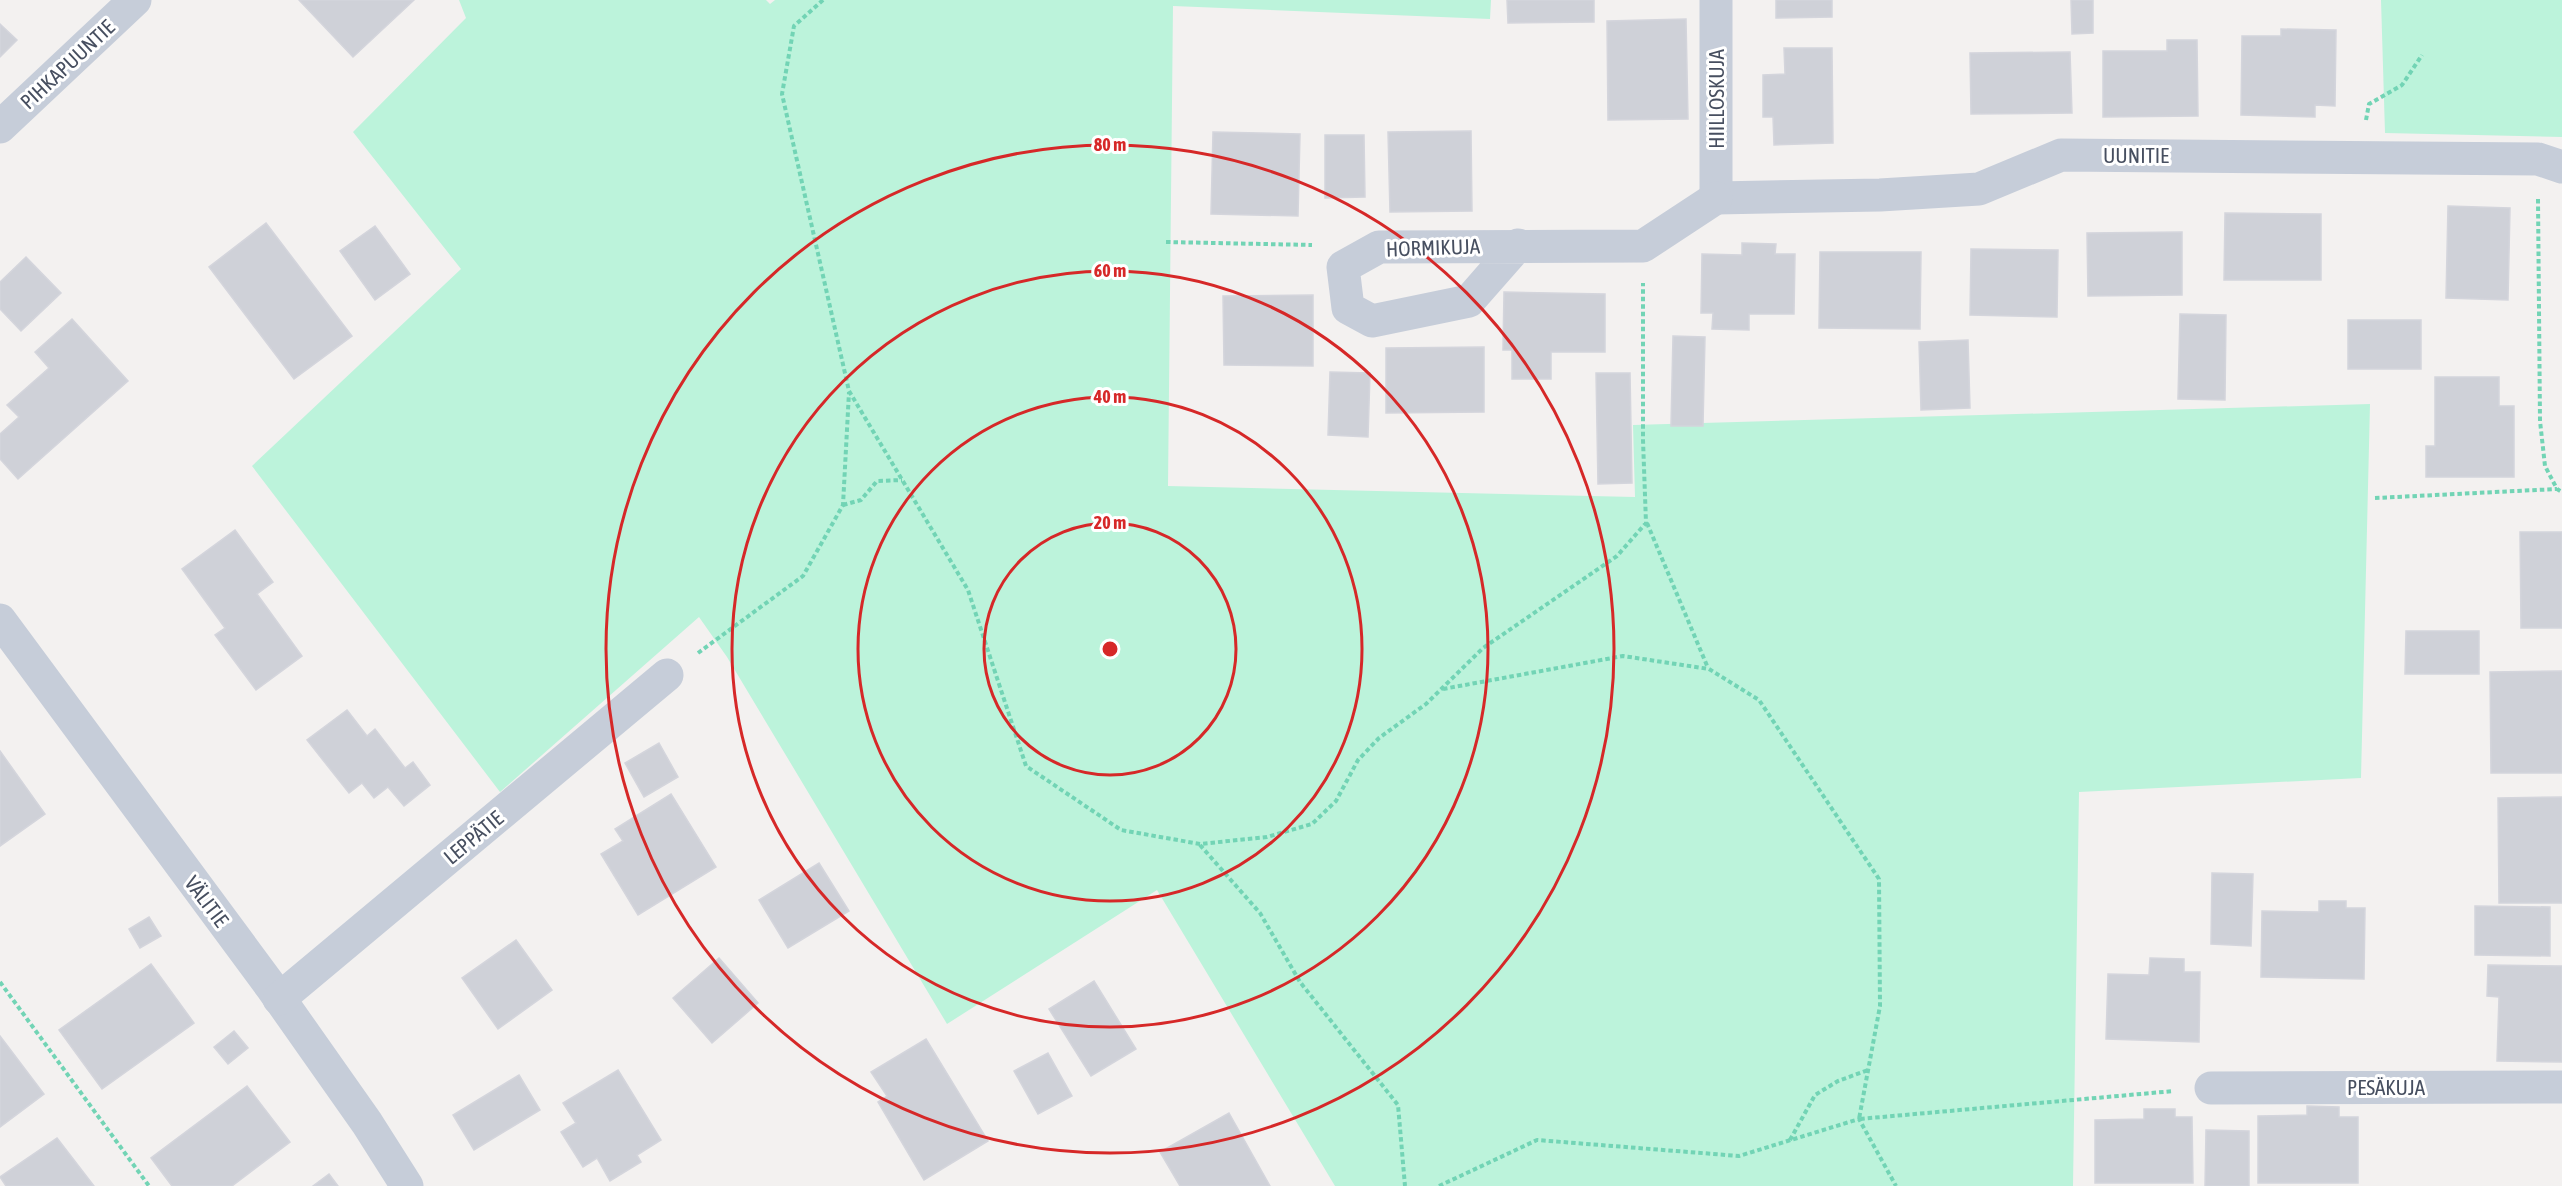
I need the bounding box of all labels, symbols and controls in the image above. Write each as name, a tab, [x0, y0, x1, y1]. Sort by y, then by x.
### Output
street label: PIHKAPUUNTIE	[15, 14, 119, 113]
street label: HIILLOSKUJA	[1704, 49, 1728, 149]
text: 80 m	[1094, 134, 1126, 155]
street label: UUNITIE	[2103, 143, 2169, 167]
street label: HORMIKUJA	[1386, 233, 1481, 261]
text: 60 m	[1094, 260, 1126, 281]
text: 40 m	[1093, 386, 1126, 407]
text: 20 m	[1094, 512, 1126, 533]
centre of rings	[1100, 639, 1120, 659]
street label: LEPPÄTIE	[439, 805, 507, 869]
street label: VÄLITIE	[180, 871, 234, 931]
street label: PESÄKUJA	[2347, 1075, 2426, 1099]

